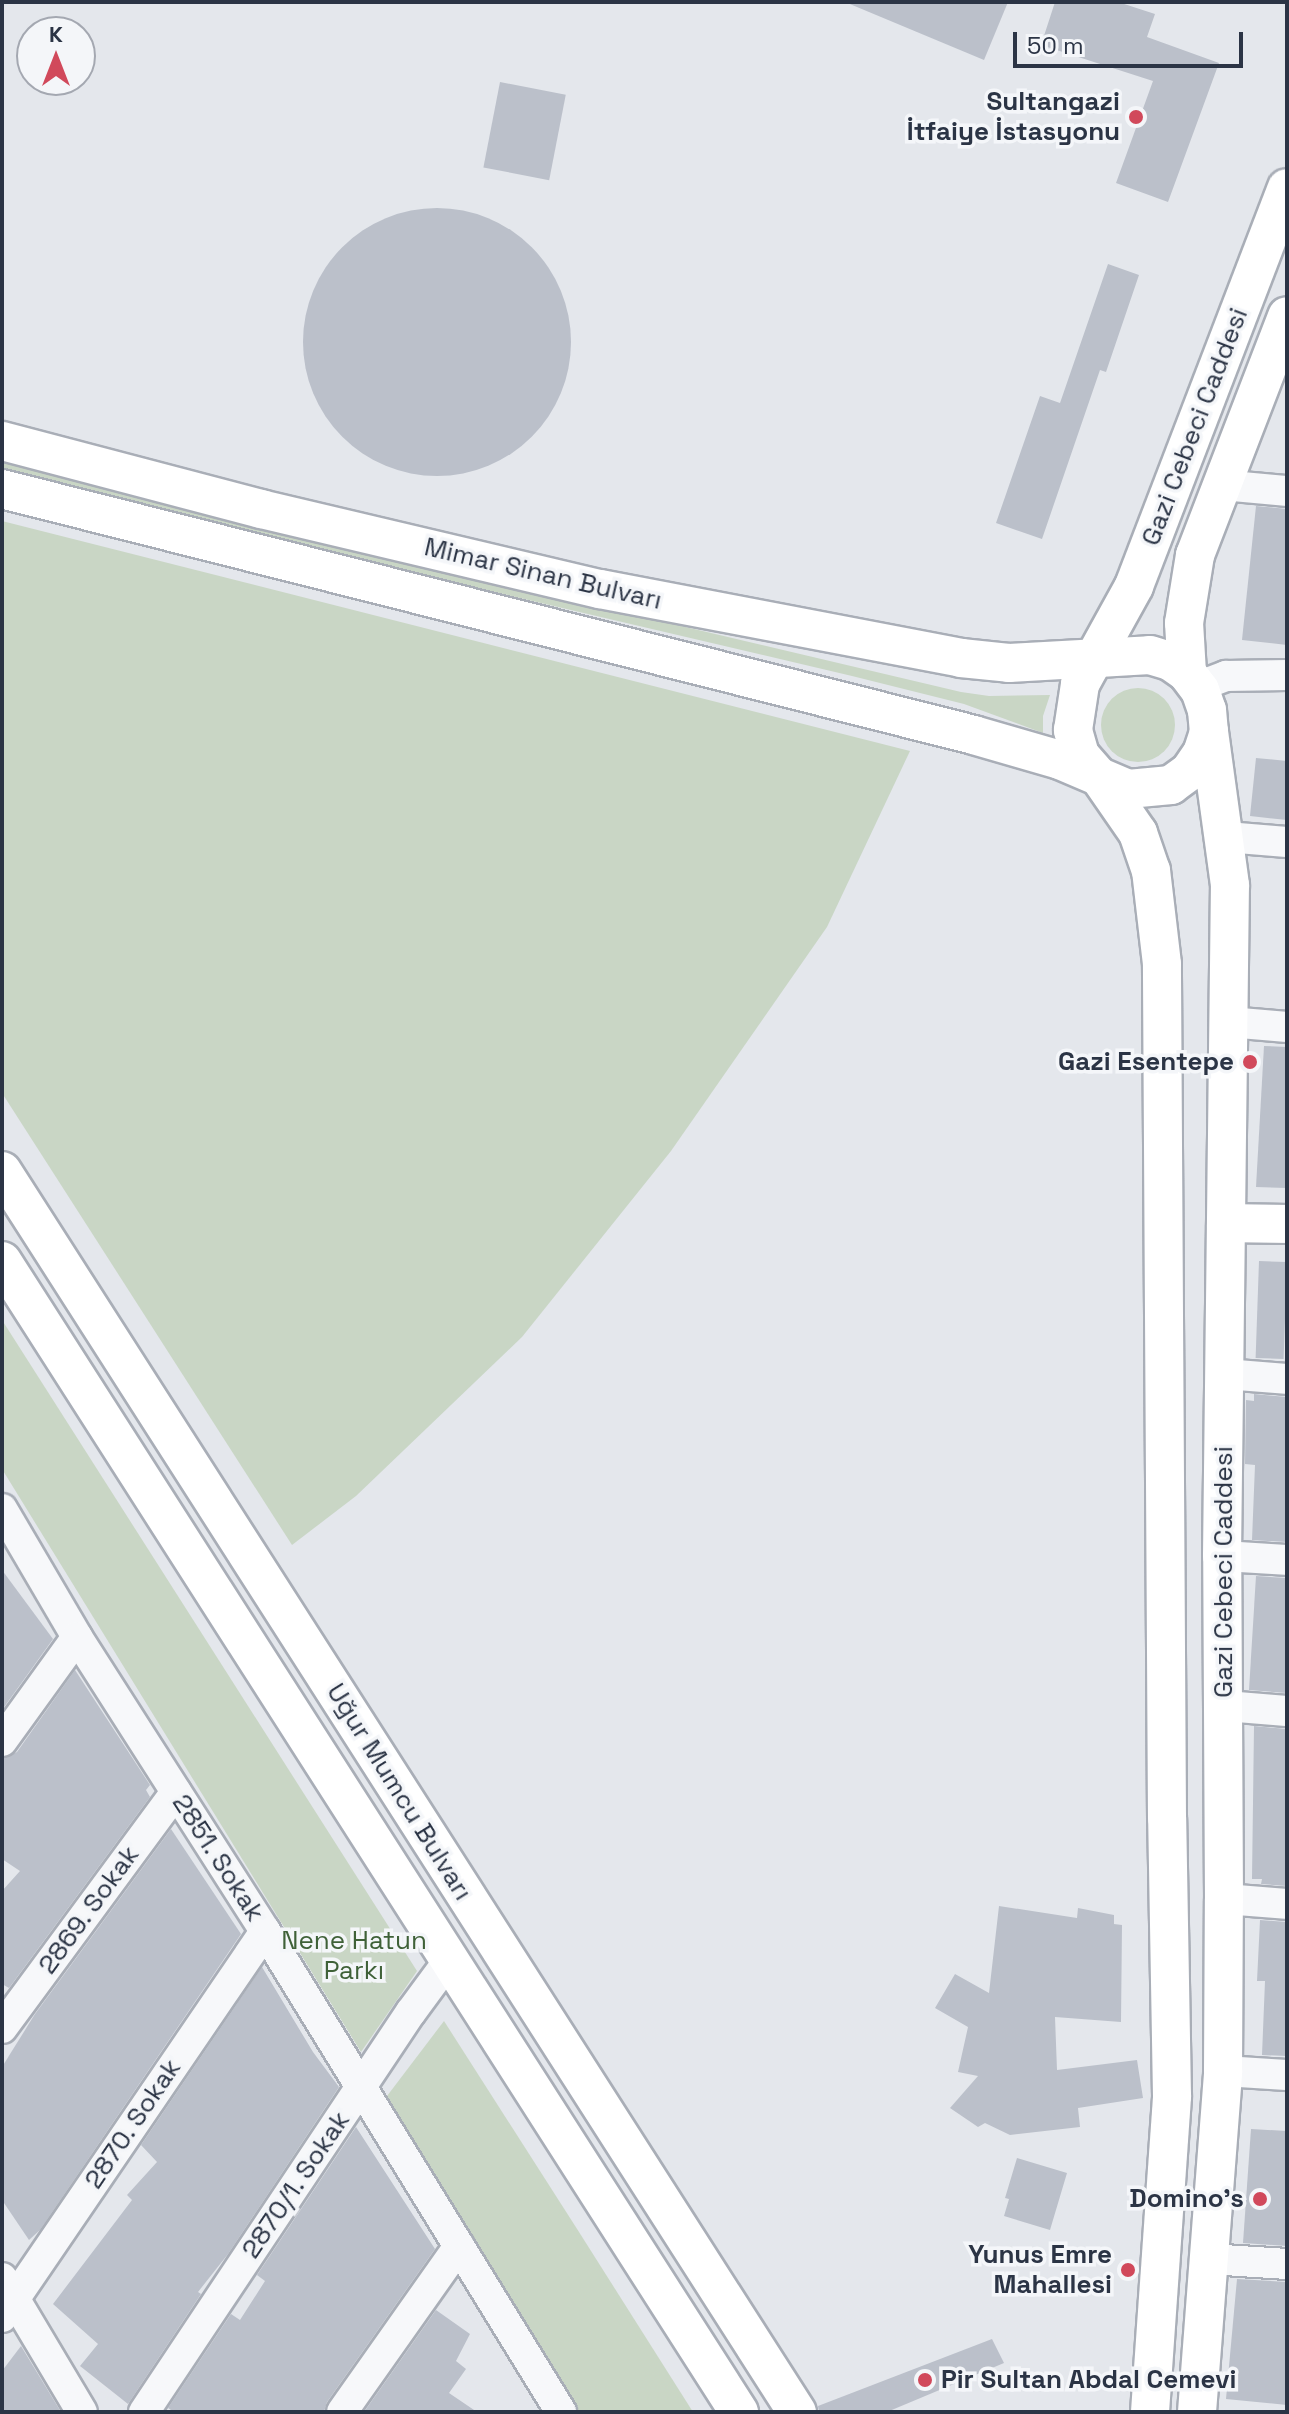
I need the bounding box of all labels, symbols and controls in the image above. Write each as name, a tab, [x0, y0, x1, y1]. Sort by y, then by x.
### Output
north arrow	[16, 16, 96, 96]
scale bar	[1017, 16, 1247, 66]
text: K	[49, 20, 63, 48]
text: 50 m	[1027, 30, 1084, 61]
place label: Sultangazi İtfaiye İstasyonu	[907, 86, 1120, 148]
marker: Sultangazi İtfaiye İstasyonu	[1127, 108, 1145, 126]
street label: Gazi Cebeci Caddesi	[1135, 304, 1255, 550]
street label: Mimar Sinan Bulvarı	[421, 532, 665, 616]
place label: Gazi Esentepe	[1058, 1046, 1234, 1078]
marker: Gazi Esentepe	[1241, 1053, 1259, 1071]
street label: Gazi Cebeci Caddesi	[1208, 1446, 1240, 1698]
street label: Uğur Mumcu Bulvarı	[320, 1678, 478, 1906]
street label: 2851. Sokak	[165, 1788, 271, 1928]
street label: 2869. Sokak	[32, 1840, 146, 1980]
park label: Nene Hatun Parkı	[281, 1925, 427, 1986]
street label: 2870. Sokak	[78, 2053, 188, 2195]
street label: 2870/1. Sokak	[235, 2105, 357, 2265]
place label: Domino's	[1129, 2183, 1244, 2215]
marker: Domino's	[1251, 2190, 1269, 2208]
place label: Yunus Emre Mahallesi	[968, 2239, 1112, 2300]
marker: Yunus Emre Mahallesi	[1119, 2261, 1137, 2279]
place label: Pir Sultan Abdal Cemevi	[941, 2364, 1237, 2396]
marker: Pir Sultan Abdal Cemevi	[916, 2371, 934, 2389]

